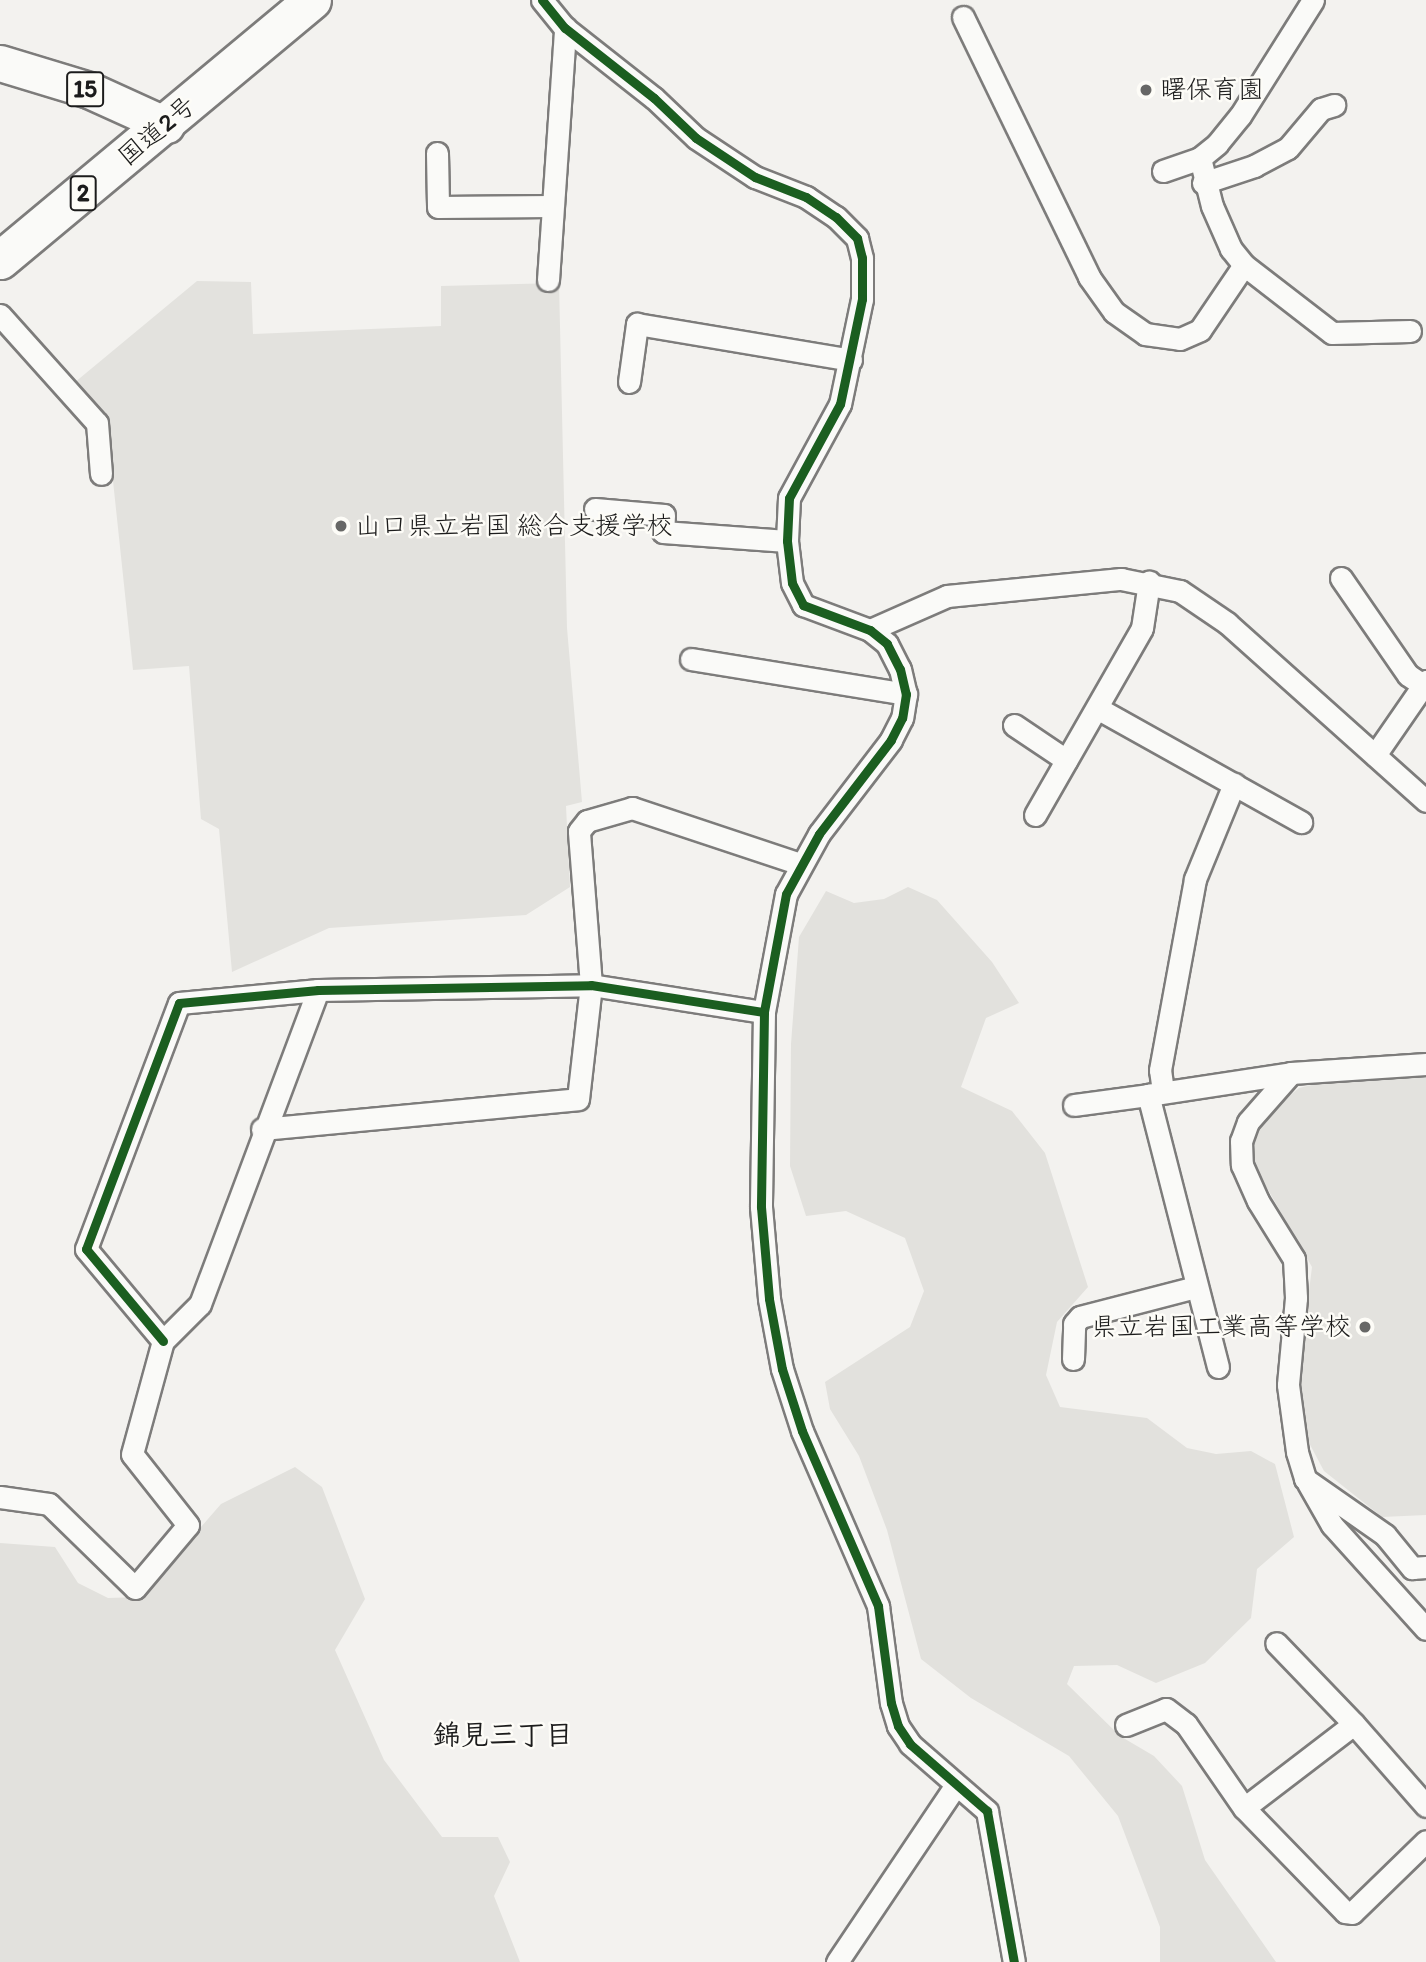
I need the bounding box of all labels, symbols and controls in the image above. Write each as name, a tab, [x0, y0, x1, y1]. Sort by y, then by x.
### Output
road number: 15	[66, 68, 104, 110]
place label: 曙保育園	[1160, 74, 1264, 106]
marker: 曙保育園	[1138, 82, 1154, 98]
street label: 国道2号	[112, 90, 202, 172]
road number: 2	[69, 173, 97, 214]
place label: 山口県立岩国 総合支援学校	[355, 510, 673, 542]
marker: 山口県立岩国 総合支援学校	[333, 518, 349, 534]
place label: 県立岩国工業高等学校	[1091, 1311, 1351, 1343]
marker: 県立岩国工業高等学校	[1357, 1319, 1373, 1335]
district label: 錦見三丁目	[433, 1717, 573, 1751]

